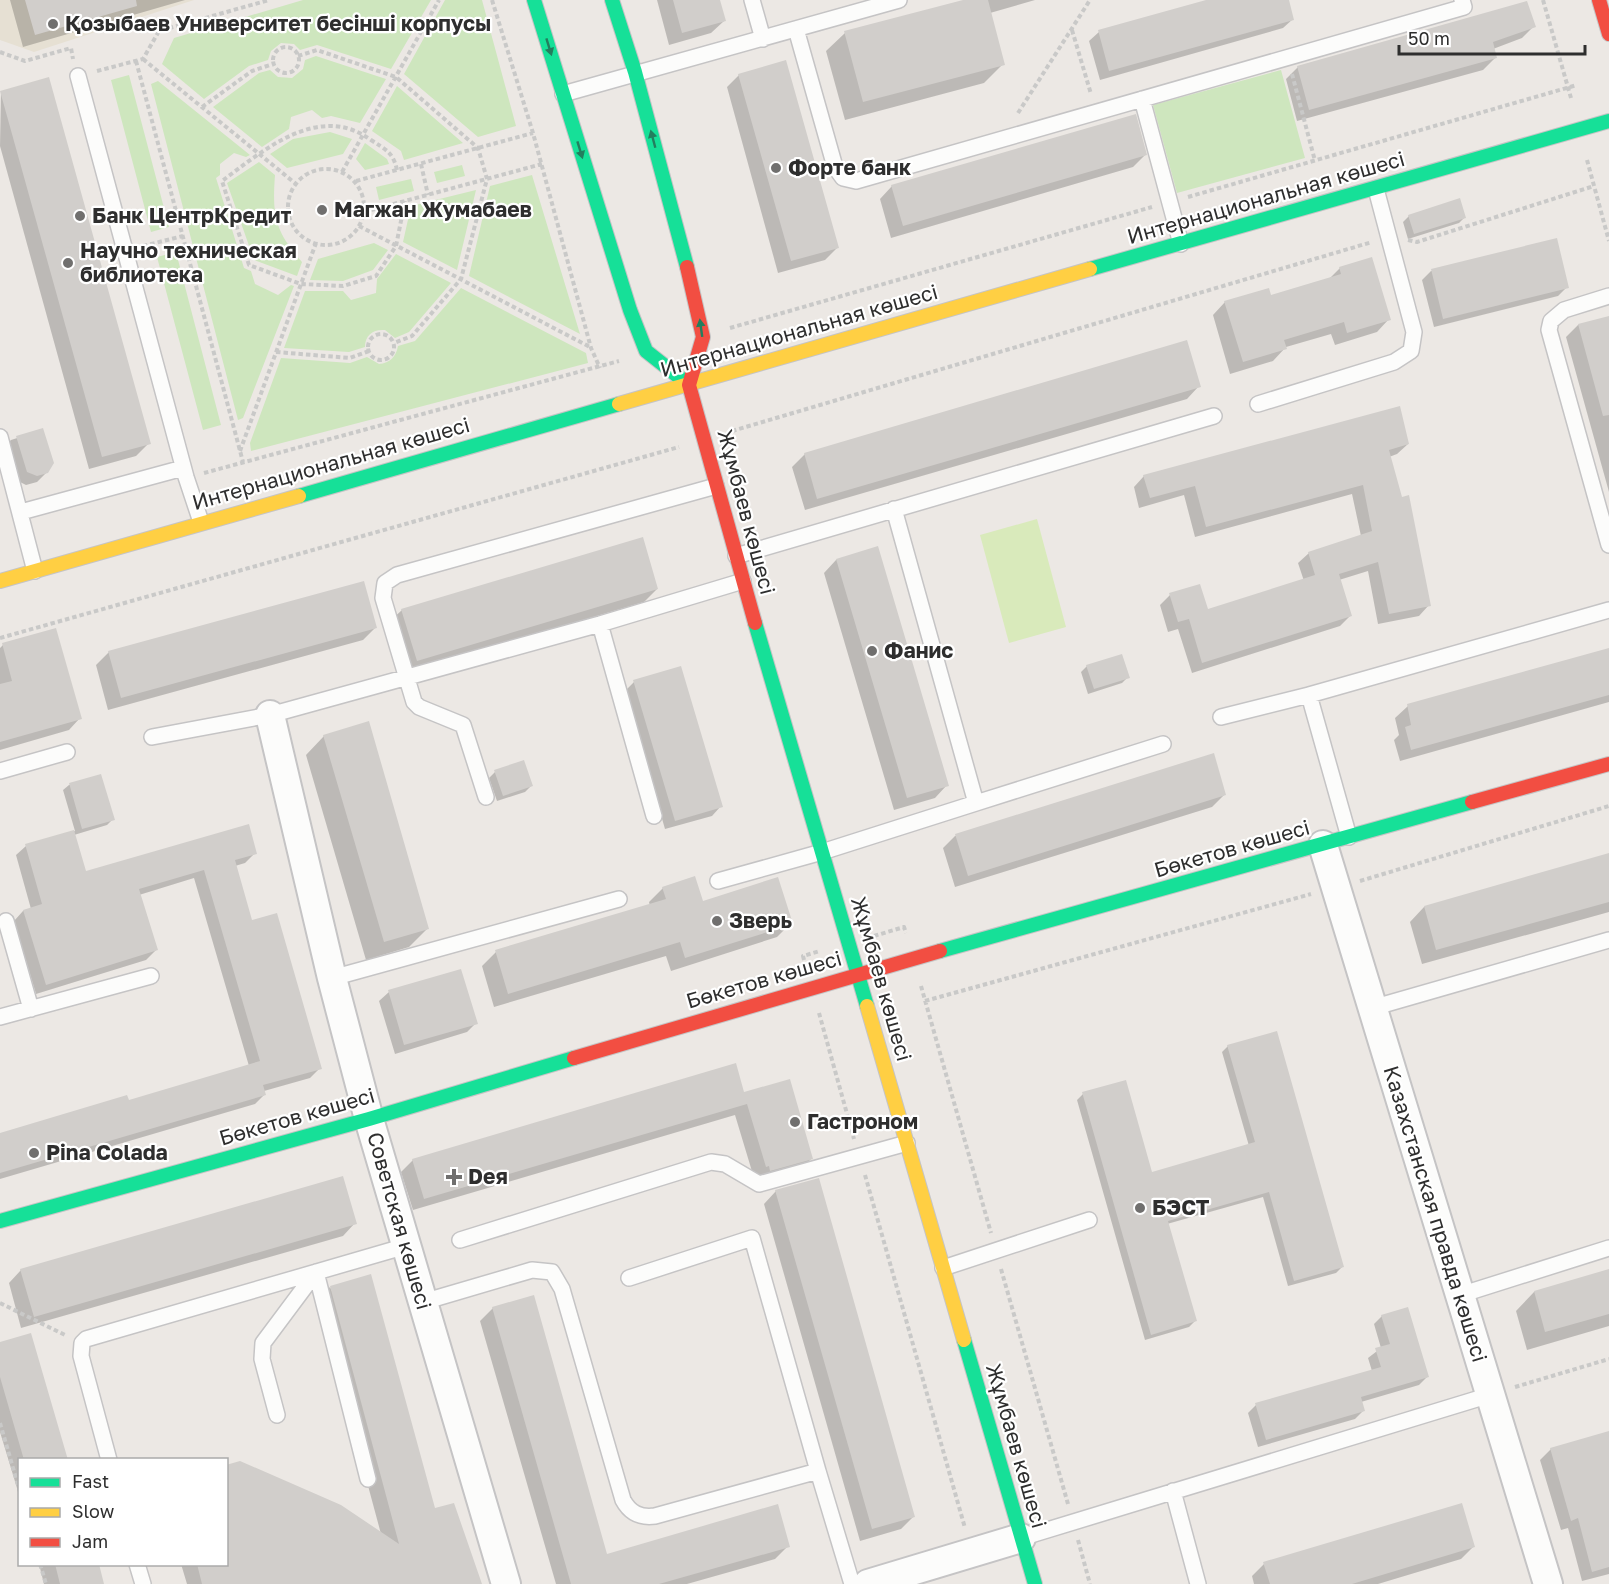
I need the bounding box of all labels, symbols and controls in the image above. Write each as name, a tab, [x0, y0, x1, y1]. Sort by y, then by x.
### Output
place label: Қозыбаев Университет бесінші корпусы	[65, 10, 491, 36]
marker: Қозыбаев Университет бесінші корпусы	[46, 17, 60, 31]
scale bar	[1399, 18, 1585, 56]
text: 50 m	[1408, 27, 1450, 49]
one-way arrow	[544, 38, 554, 56]
one-way arrow	[648, 130, 657, 148]
one-way arrow	[576, 141, 586, 159]
street label: Интернациональная көшесі	[1124, 145, 1407, 249]
place label: Форте банк	[788, 154, 911, 180]
marker: Форте банк	[769, 161, 783, 175]
place label: Магжан Жумабаев	[334, 196, 532, 222]
place label: Банк ЦентрКредит	[92, 202, 292, 228]
marker: Магжан Жумабаев	[315, 203, 329, 217]
marker: Банк ЦентрКредит	[73, 209, 87, 223]
place label: Научно техническая библиотека	[80, 237, 297, 287]
marker: Научно техническая библиотека	[61, 256, 75, 270]
street label: Интернациональная көшесі	[657, 278, 940, 382]
one-way arrow	[696, 319, 705, 338]
street label: Интернациональная көшесі	[189, 411, 472, 515]
street label: Жұмбаев көшесі	[712, 426, 782, 597]
place label: Фанис	[884, 637, 953, 663]
marker: Фанис	[865, 644, 879, 658]
street label: Бөкетов көшесі	[1151, 813, 1312, 883]
street label: Жұмбаев көшесі	[846, 893, 918, 1064]
place label: Зверь	[729, 907, 793, 933]
marker: Зверь	[710, 914, 724, 928]
street label: Бөкетов көшесі	[683, 944, 844, 1014]
street label: Казахстанская правда көшесі	[1378, 1062, 1493, 1365]
street label: Бөкетов көшесі	[216, 1081, 377, 1151]
place label: Гастроном	[807, 1108, 918, 1134]
marker: Гастроном	[788, 1115, 802, 1129]
street label: Советская көшесі	[362, 1129, 438, 1313]
place label: Pina Colada	[46, 1139, 168, 1165]
marker: Pina Colada	[27, 1146, 41, 1160]
place label: Deя	[468, 1163, 508, 1189]
marker: Deя	[445, 1168, 463, 1186]
place label: БЭСТ	[1152, 1194, 1210, 1220]
marker: БЭСТ	[1133, 1201, 1147, 1215]
street label: Жұмбаев көшесі	[981, 1360, 1053, 1531]
legend	[18, 1458, 228, 1566]
text: Fast	[72, 1470, 109, 1492]
text: Slow	[72, 1500, 115, 1522]
text: Jam	[72, 1530, 108, 1552]

